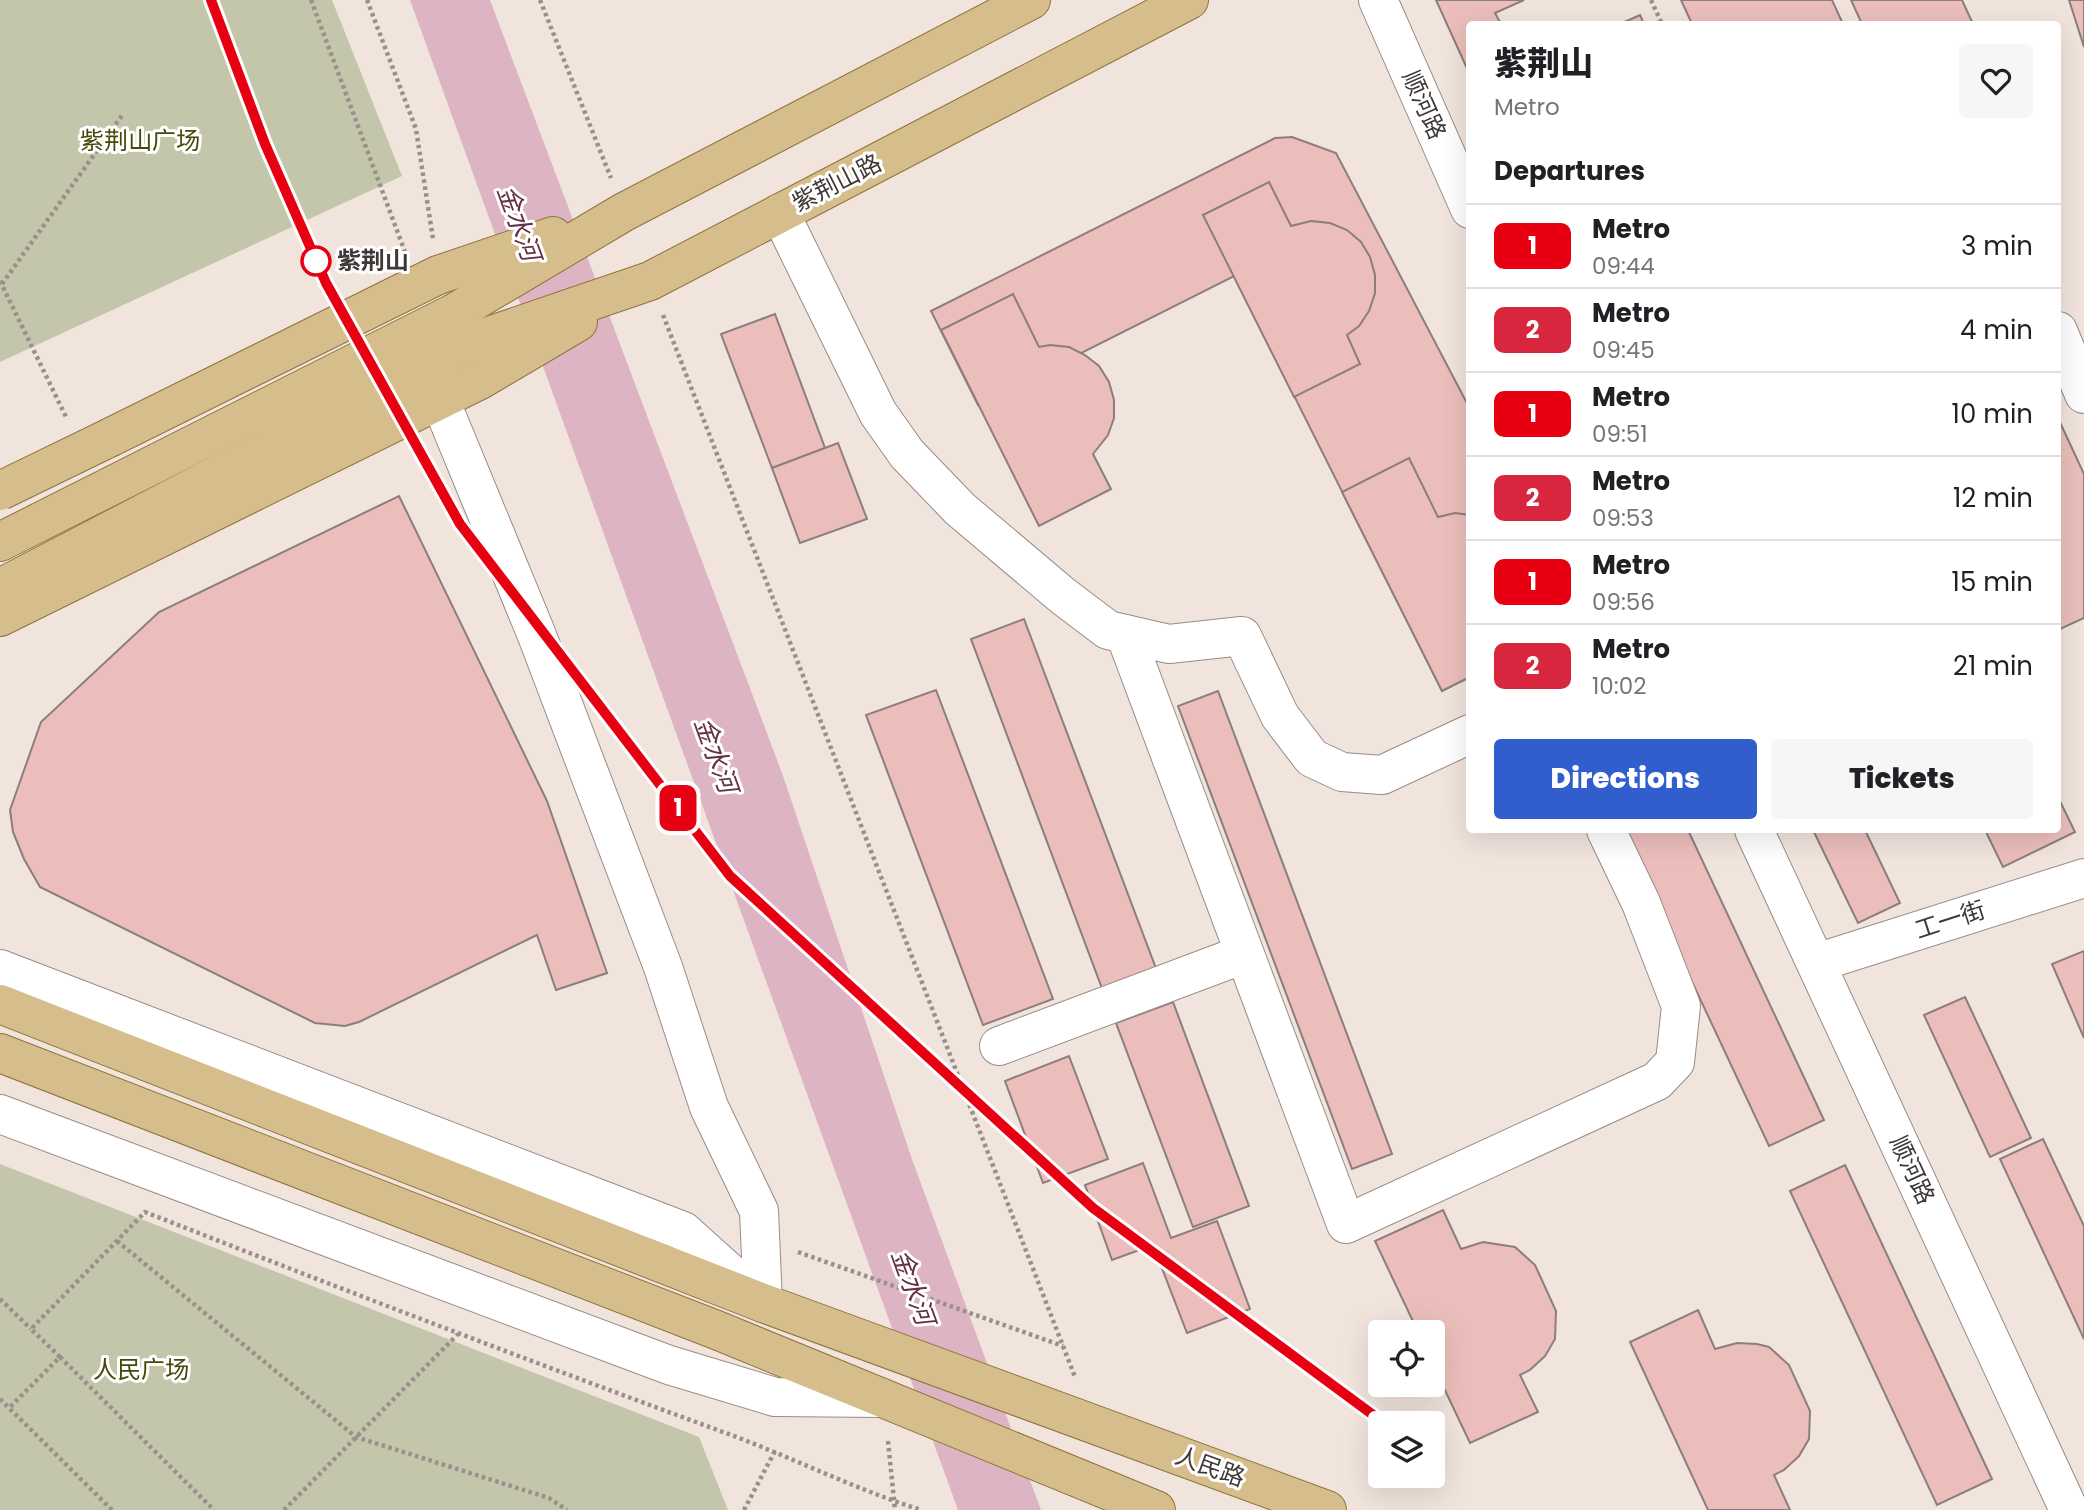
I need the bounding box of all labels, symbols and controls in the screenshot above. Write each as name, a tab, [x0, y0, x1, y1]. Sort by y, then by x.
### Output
text: 紫荆山	[1494, 40, 1593, 87]
button: heart	[1959, 44, 2033, 118]
street label: 顺河路	[1395, 65, 1454, 144]
text: Metro	[1494, 91, 1560, 123]
park label: 紫荆山广场	[80, 124, 200, 157]
street label: 紫荆山路	[787, 146, 887, 219]
text: Departures	[1494, 153, 1645, 189]
water label: 金水河	[489, 180, 551, 270]
text: Metro	[1592, 211, 1670, 247]
text: 3 min	[1961, 228, 2033, 264]
text: 1	[1528, 229, 1537, 262]
place label: 紫荆山	[337, 244, 409, 277]
marker: 紫荆山	[301, 246, 331, 276]
text: 09:44	[1592, 250, 1655, 282]
text: Metro	[1592, 295, 1670, 331]
text: 4 min	[1960, 312, 2033, 348]
text: 2	[1526, 313, 1539, 346]
text: 09:45	[1592, 334, 1655, 366]
text: Metro	[1592, 379, 1670, 415]
text: 10 min	[1952, 396, 2033, 432]
text: 1	[1528, 397, 1537, 430]
text: 09:51	[1592, 418, 1648, 450]
text: Metro	[1592, 463, 1670, 499]
text: 12 min	[1953, 480, 2033, 516]
text: 2	[1526, 481, 1539, 514]
text: 09:53	[1592, 502, 1654, 534]
text: Metro	[1592, 547, 1670, 583]
text: 15 min	[1952, 564, 2033, 600]
text: 1	[1528, 565, 1537, 598]
text: 09:56	[1592, 586, 1655, 618]
text: Metro	[1592, 631, 1670, 667]
text: 21 min	[1953, 648, 2033, 684]
text: 2	[1526, 649, 1539, 682]
text: 10:02	[1592, 670, 1646, 702]
water label: 金水河	[686, 712, 748, 802]
button: Directions	[1494, 739, 1757, 819]
button: Tickets	[1771, 739, 2033, 819]
line badge: 1	[655, 785, 701, 831]
text: 1	[673, 791, 683, 824]
street label: 工一街	[1911, 893, 1989, 946]
street label: 顺河路	[1882, 1130, 1943, 1209]
water label: 金水河	[883, 1244, 945, 1334]
map controls	[1368, 1320, 1445, 1488]
button: locate	[1368, 1320, 1445, 1397]
park label: 人民广场	[93, 1353, 189, 1386]
button: layers	[1368, 1411, 1445, 1488]
street label: 人民路	[1171, 1439, 1250, 1494]

